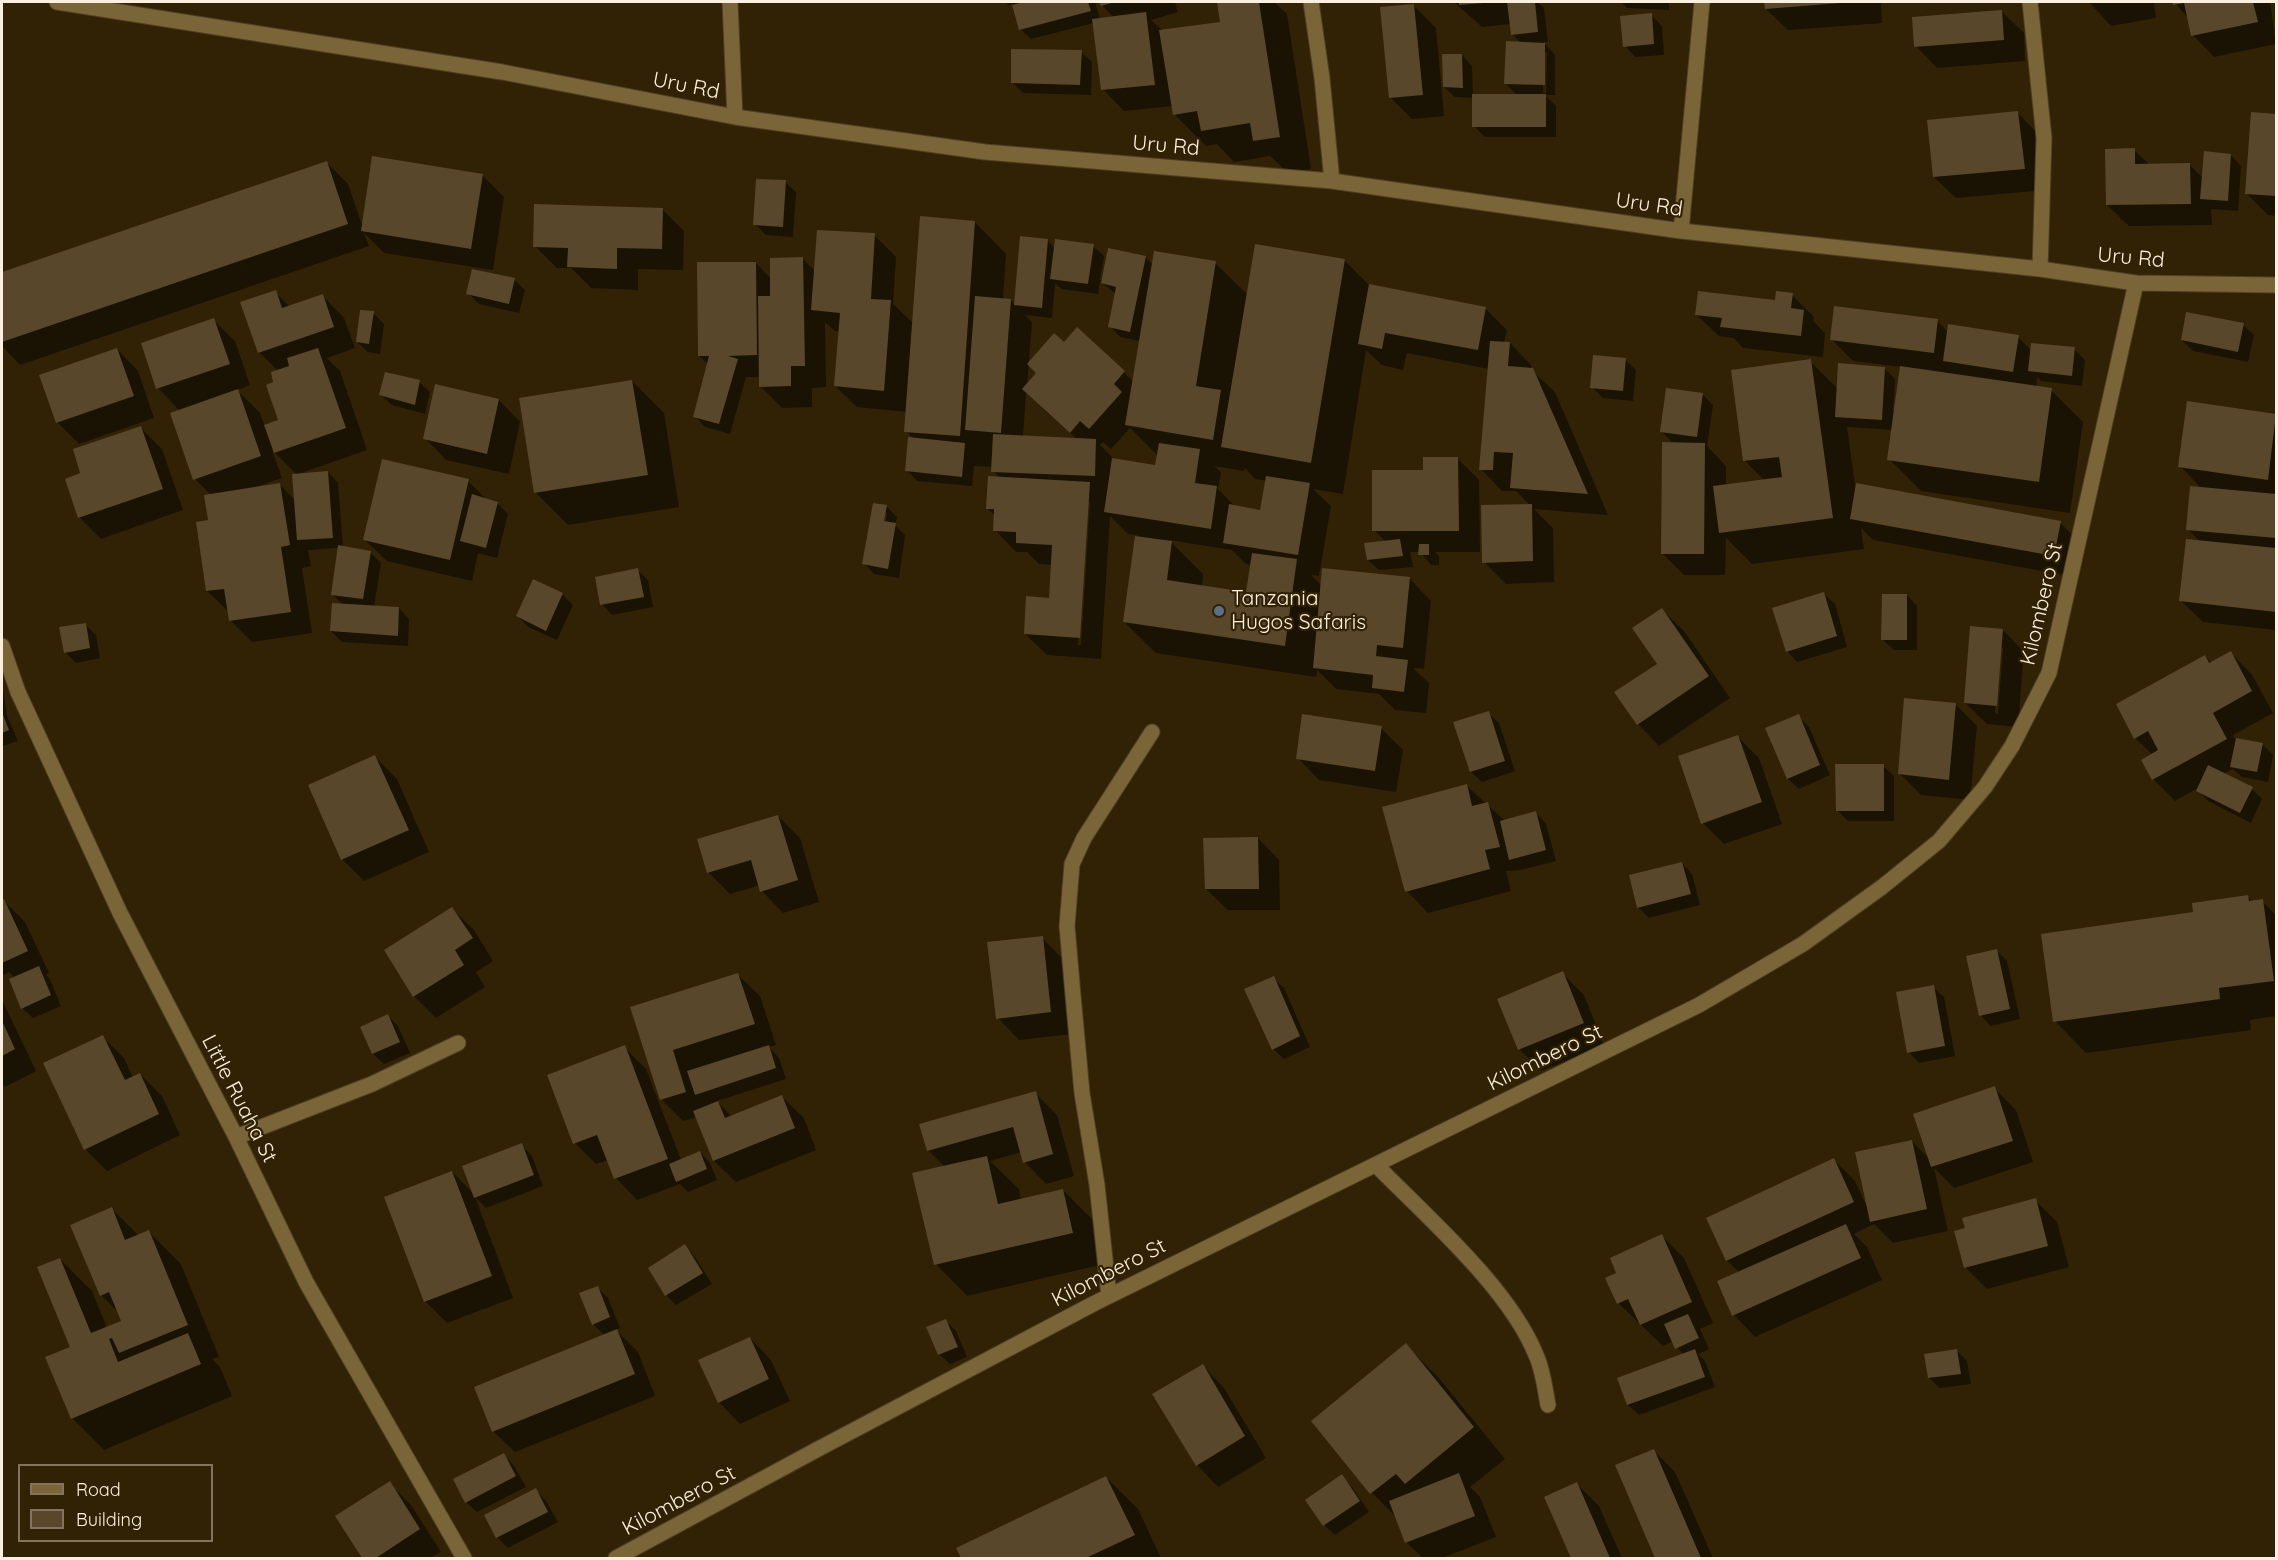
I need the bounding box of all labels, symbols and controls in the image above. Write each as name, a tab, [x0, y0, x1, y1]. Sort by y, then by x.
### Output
street label: Uru Rd	[650, 67, 722, 105]
street label: Uru Rd	[1131, 131, 1201, 161]
street label: Uru Rd	[1614, 188, 1684, 222]
street label: Uru Rd	[2096, 243, 2166, 273]
street label: Kilombero St	[2016, 540, 2068, 668]
place label: Tanzania Hugos Safaris	[1231, 586, 1366, 636]
marker: Tanzania Hugos Safaris	[1212, 604, 1226, 618]
street label: Kilombero St	[1483, 1019, 1607, 1097]
street label: Little Ruaha St	[196, 1031, 282, 1167]
street label: Kilombero St	[1048, 1233, 1170, 1313]
street label: Kilombero St	[618, 1461, 740, 1541]
legend	[18, 1464, 213, 1542]
text: Road	[76, 1478, 121, 1501]
text: Building	[76, 1508, 142, 1531]

